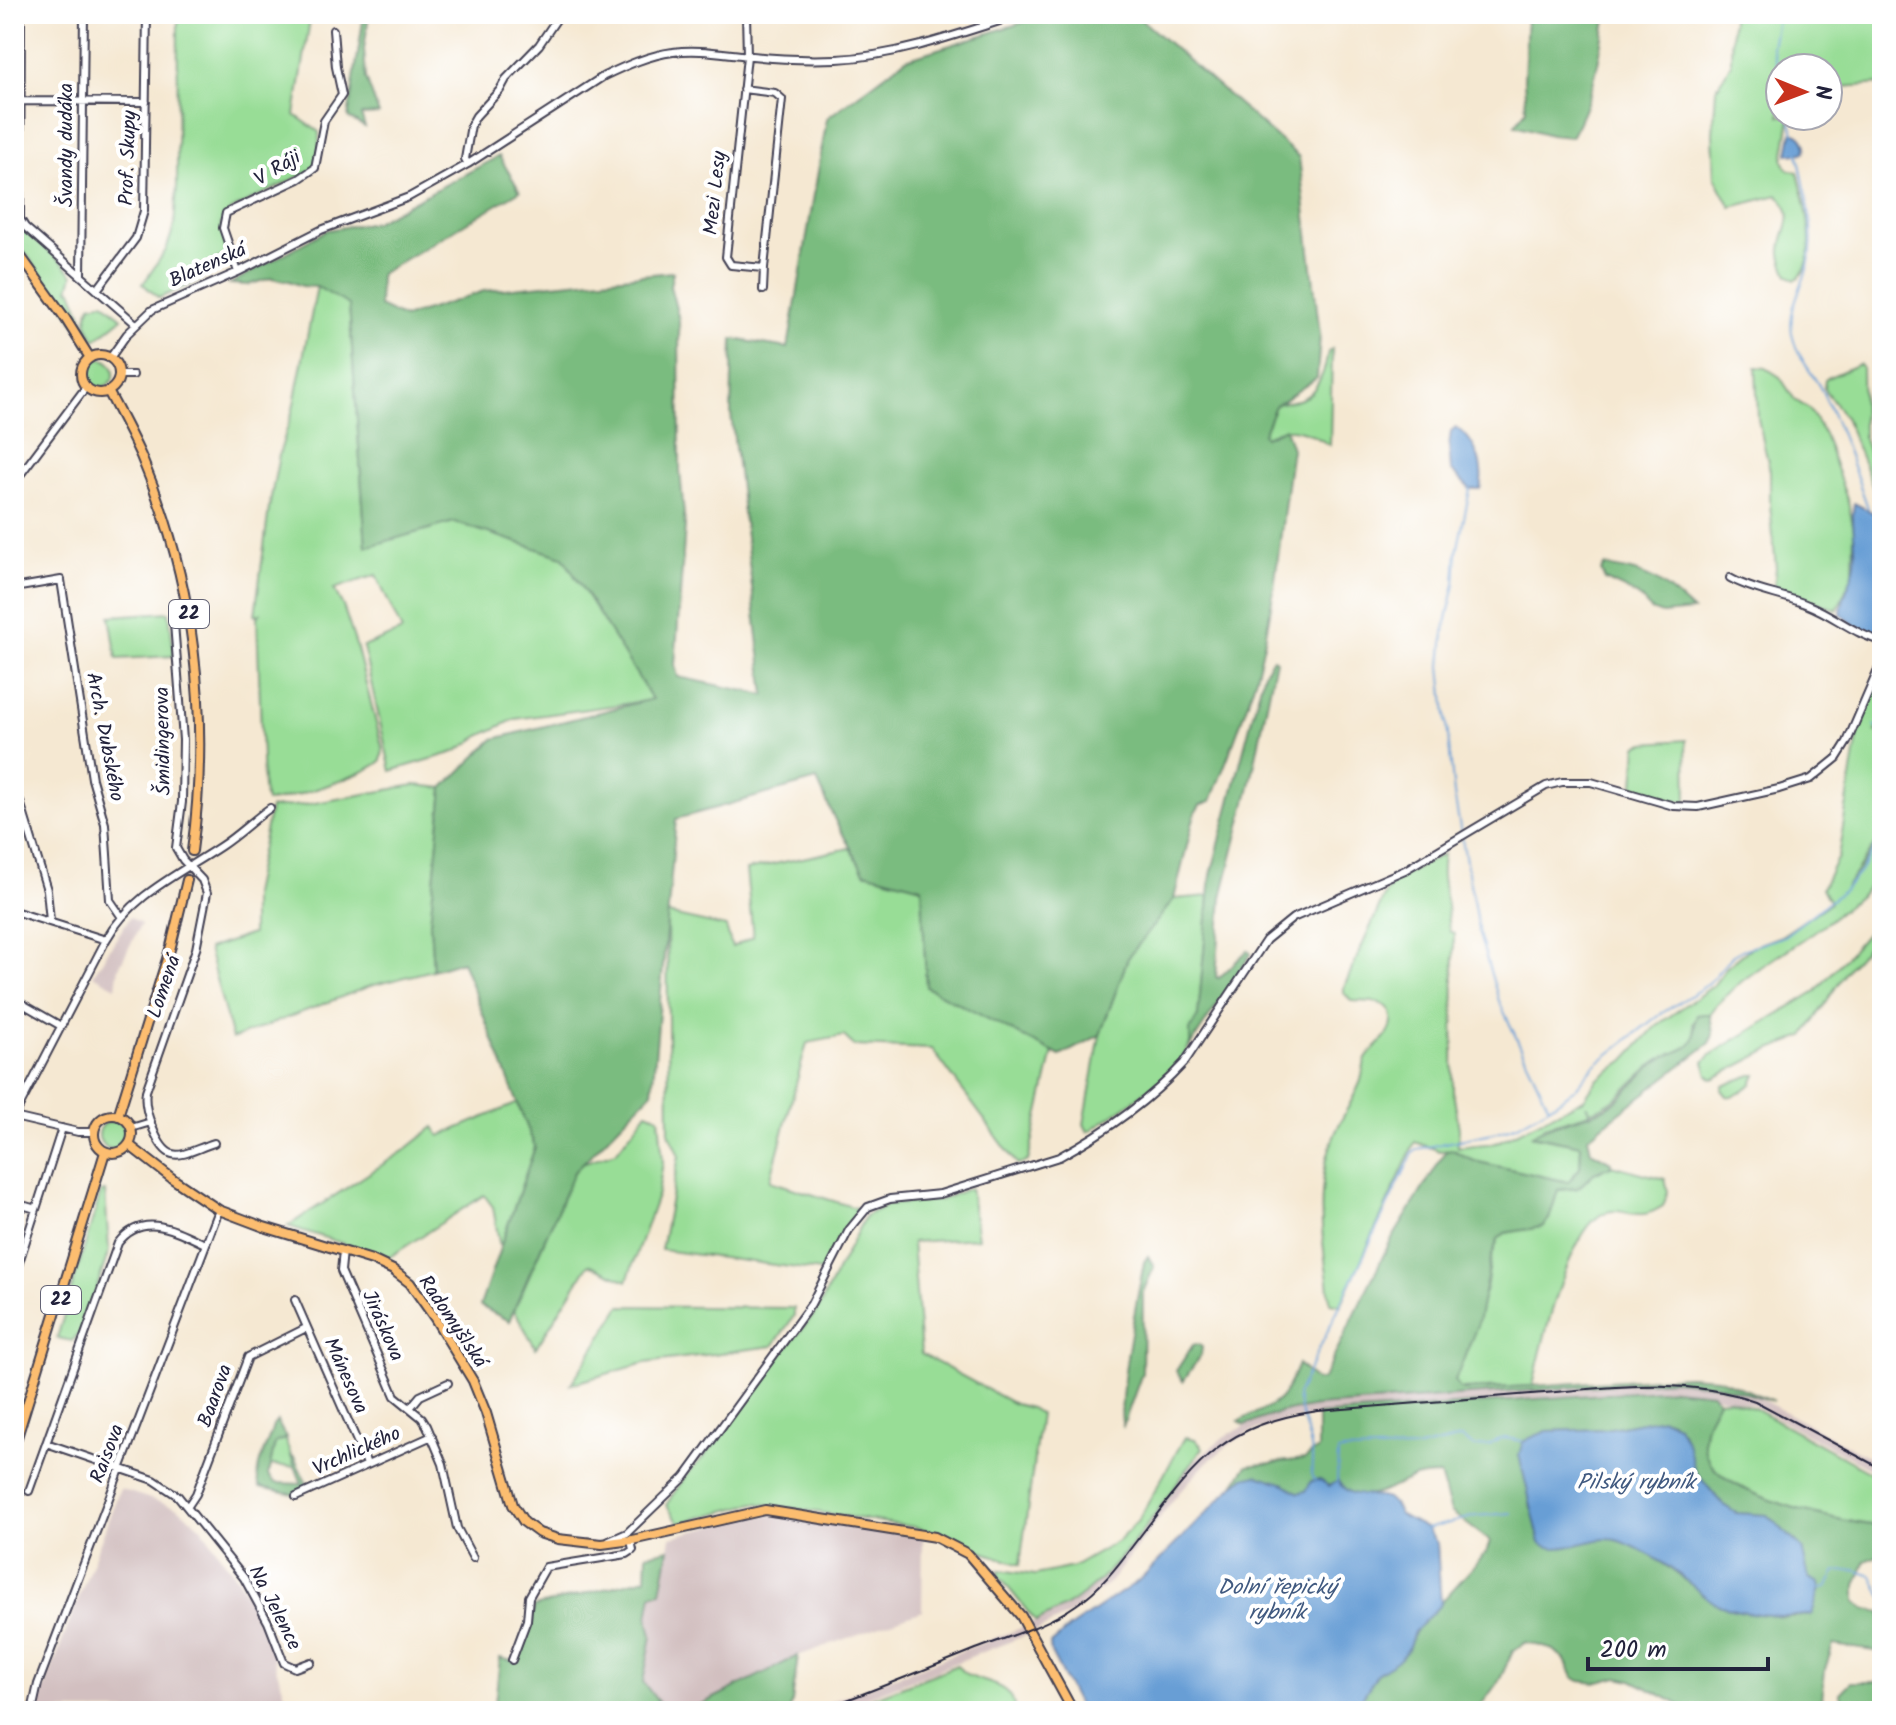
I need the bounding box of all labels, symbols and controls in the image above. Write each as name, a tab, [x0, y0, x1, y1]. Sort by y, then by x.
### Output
north arrow	[1764, 52, 1844, 132]
street label: Švandy dudáka	[51, 83, 83, 207]
text: N	[1804, 85, 1839, 100]
street label: Prof. Skupy	[111, 109, 147, 206]
street label: V Ráji	[248, 142, 309, 195]
street label: Mezi Lesy	[696, 149, 736, 237]
street label: Blatenská	[164, 234, 253, 297]
road number: 22	[169, 600, 209, 628]
street label: Arch. Dubského	[76, 670, 132, 804]
street label: Šmidingerova	[147, 686, 181, 796]
street label: Lomená	[139, 950, 191, 1023]
street label: Radomyšlská	[409, 1269, 496, 1376]
street label: Jiráskova	[352, 1285, 412, 1367]
road number: 22	[41, 1286, 81, 1314]
street label: Mánesova	[314, 1333, 376, 1419]
street label: Baarova	[190, 1360, 242, 1432]
street label: Vrchlického	[308, 1418, 406, 1486]
street label: Raisova	[82, 1420, 134, 1488]
water label: Pilský rybník	[1577, 1466, 1699, 1501]
street label: Na Jelence	[239, 1560, 309, 1656]
water label: Dolní řepický rybník	[1218, 1571, 1342, 1631]
scale bar	[1588, 1621, 1768, 1671]
text: 200 m	[1600, 1631, 1667, 1670]

